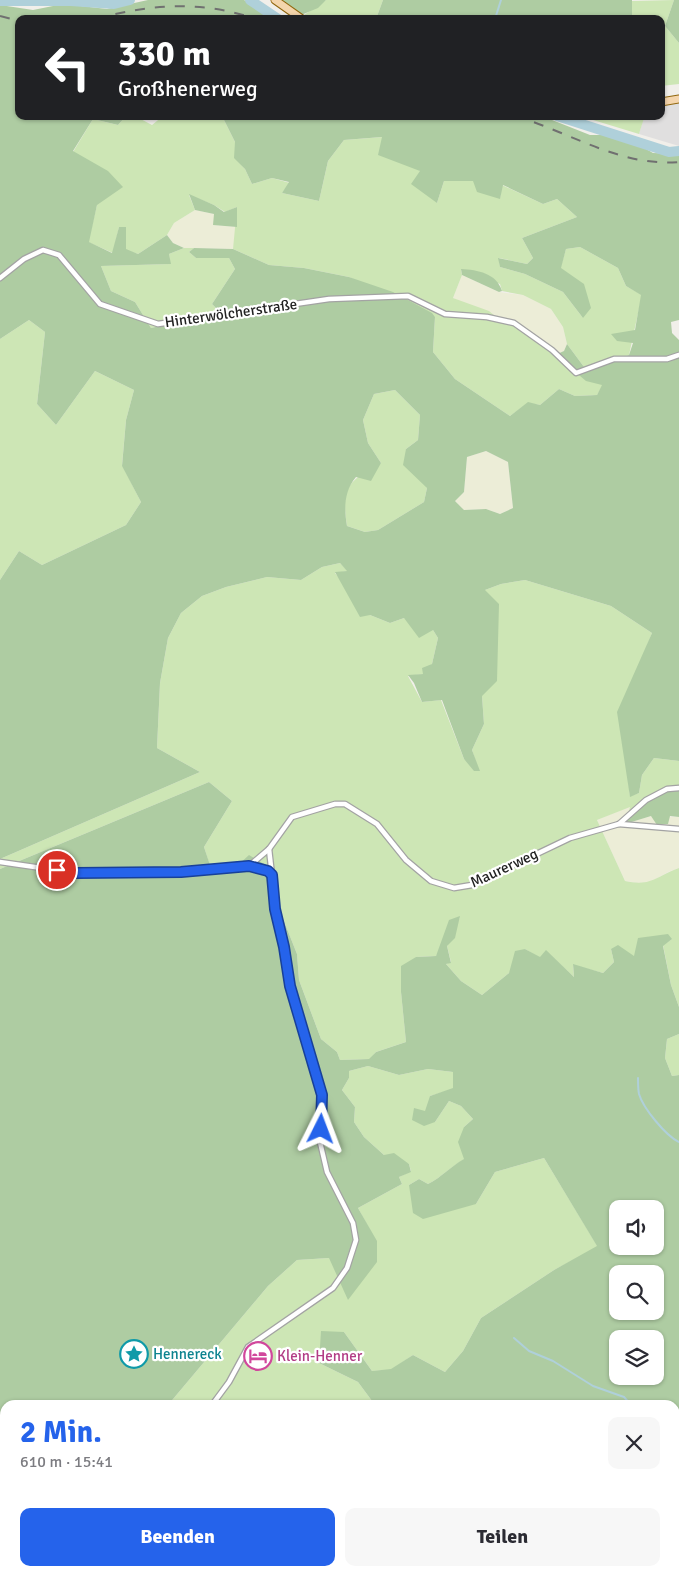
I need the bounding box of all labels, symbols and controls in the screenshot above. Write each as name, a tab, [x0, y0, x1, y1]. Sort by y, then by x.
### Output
text: 330 m	[118, 32, 211, 75]
icon: left	[35, 35, 100, 100]
text: Großhenerweg	[118, 75, 258, 102]
street label: Hinterwölcherstraße	[164, 295, 298, 331]
street label: Maurerweg	[467, 844, 541, 891]
pin	[36, 849, 78, 891]
icon: arrive	[43, 856, 71, 884]
position arrow	[294, 1102, 346, 1154]
map controls	[609, 1200, 664, 1385]
button: sound	[609, 1200, 664, 1255]
button: search	[609, 1265, 664, 1320]
button: layers	[609, 1330, 664, 1385]
place icon: Hennereck	[119, 1339, 149, 1369]
hotel icon: Klein-Henner	[243, 1341, 273, 1371]
place label: Hennereck	[153, 1345, 222, 1363]
place label: Klein-Henner	[277, 1347, 363, 1365]
text: 2 Min.	[20, 1414, 102, 1451]
button: close	[608, 1417, 660, 1469]
text: 610 m · 15:41	[20, 1452, 113, 1472]
button: Beenden	[20, 1508, 335, 1566]
button: Teilen	[345, 1508, 660, 1566]

